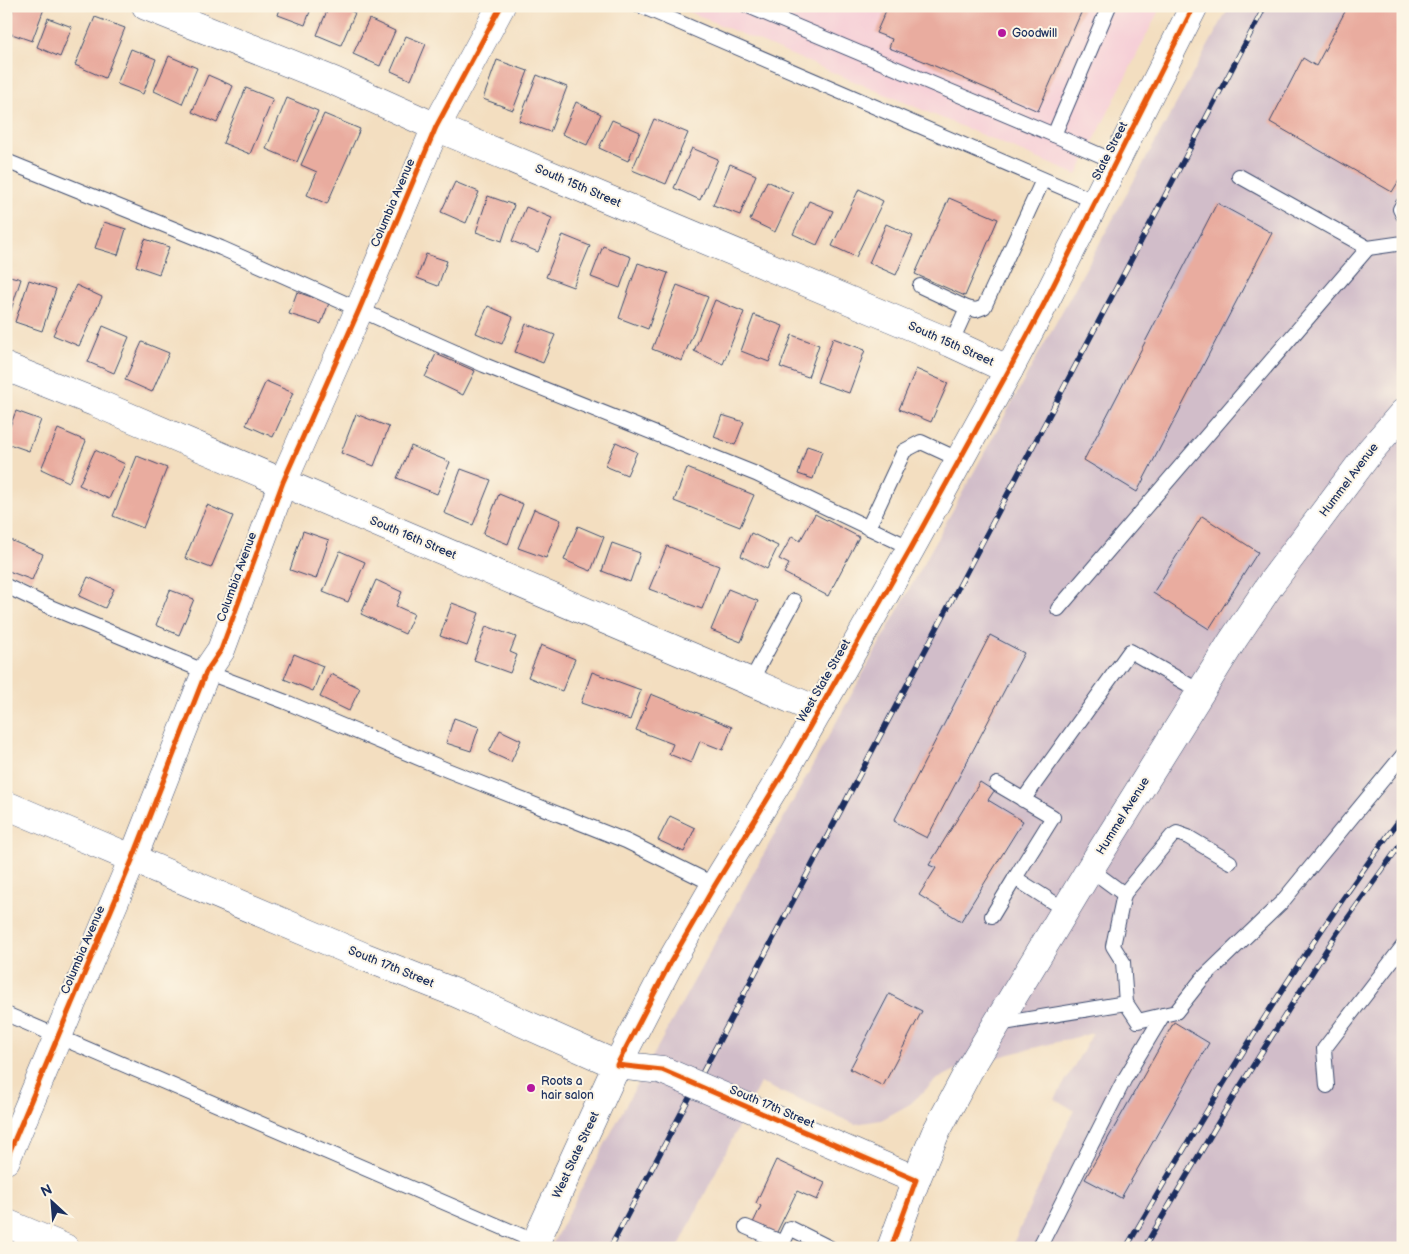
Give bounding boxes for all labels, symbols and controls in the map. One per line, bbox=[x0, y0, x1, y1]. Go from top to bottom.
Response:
place label: Goodwill bbox=[1012, 26, 1057, 41]
marker: Goodwill bbox=[996, 27, 1008, 39]
street label: State Street bbox=[1089, 119, 1131, 183]
street label: Columbia Avenue bbox=[368, 157, 418, 249]
street label: South 15th Street bbox=[533, 161, 624, 211]
street label: South 15th Street bbox=[906, 318, 996, 370]
street label: Hummel Avenue bbox=[1316, 440, 1382, 520]
street label: South 16th Street bbox=[368, 513, 459, 563]
street label: Columbia Avenue bbox=[214, 530, 260, 624]
street label: West State Street bbox=[794, 636, 854, 725]
street label: Hummel Avenue bbox=[1093, 774, 1153, 858]
street label: Columbia Avenue bbox=[58, 904, 108, 996]
street label: South 17th Street bbox=[346, 943, 436, 991]
place label: Roots a hair salon bbox=[541, 1074, 594, 1103]
marker: Roots a hair salon bbox=[525, 1082, 537, 1094]
street label: South 17th Street bbox=[727, 1082, 817, 1132]
street label: West State Street bbox=[549, 1109, 603, 1201]
north arrow bbox=[28, 1176, 78, 1226]
text: N bbox=[38, 1181, 55, 1201]

